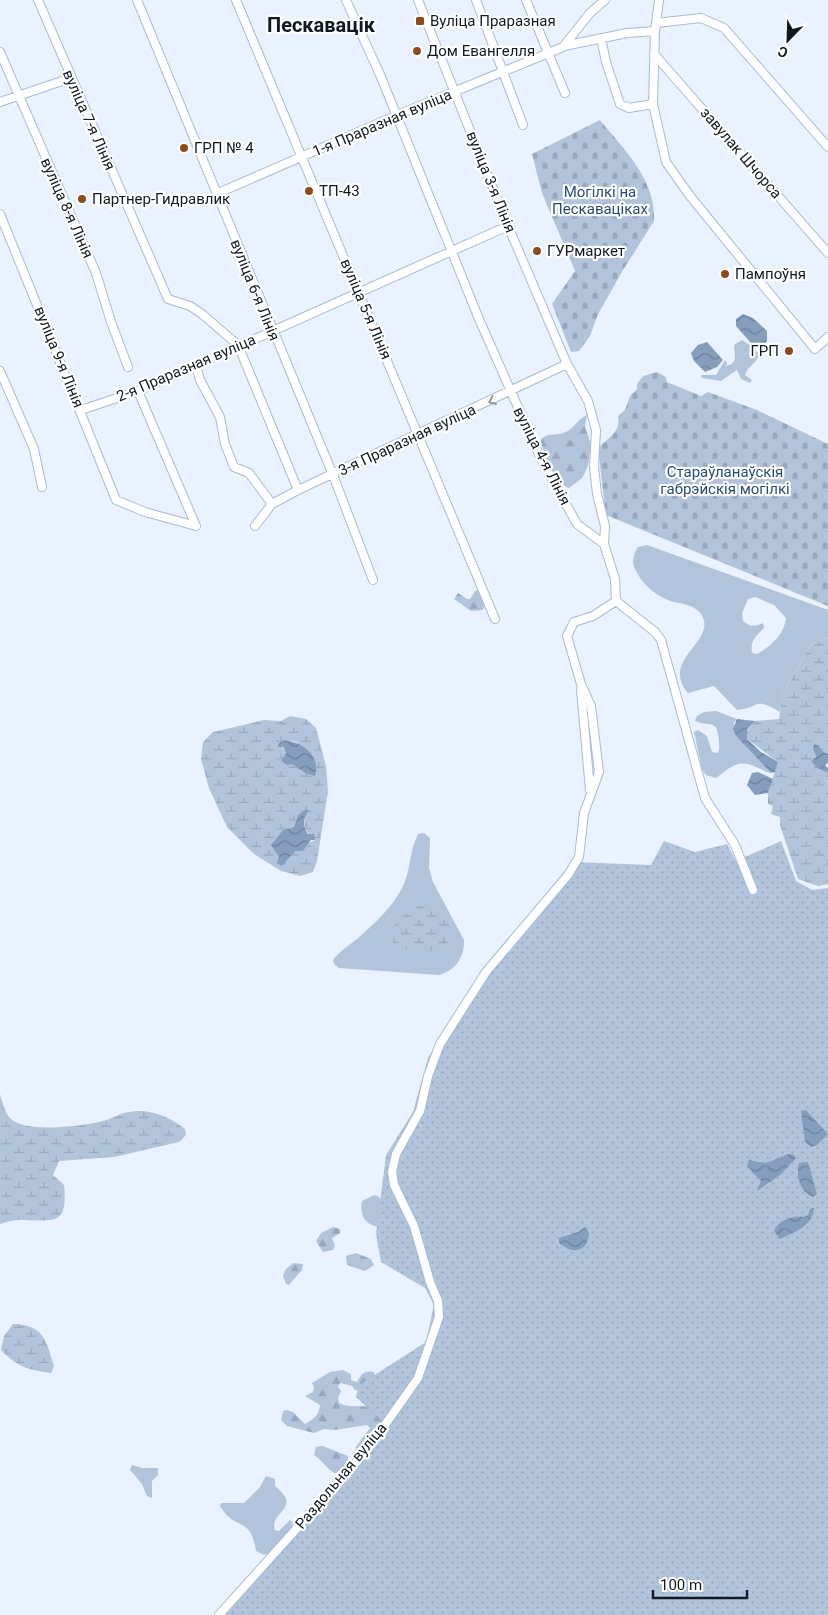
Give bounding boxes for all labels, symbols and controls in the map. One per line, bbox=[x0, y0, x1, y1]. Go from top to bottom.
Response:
place label: Вуліца Праразная bbox=[430, 12, 556, 30]
district label: Пескавацік bbox=[267, 13, 376, 37]
marker: Вуліца Праразная bbox=[414, 15, 426, 27]
north arrow bbox=[763, 15, 813, 65]
place label: Дом Евангелля bbox=[427, 42, 535, 60]
text: С bbox=[776, 43, 790, 61]
marker: Дом Евангелля bbox=[411, 45, 423, 57]
street label: вуліца 7-я Лінія bbox=[59, 67, 119, 173]
street label: 1-я Праразная вуліца bbox=[310, 86, 454, 160]
street label: завулак Шчорса bbox=[697, 104, 785, 202]
street label: вуліца 3-я Лінія bbox=[462, 129, 520, 235]
place label: ГРП № 4 bbox=[194, 139, 254, 157]
marker: ГРП № 4 bbox=[178, 142, 190, 154]
street label: вуліца 8-я Лінія bbox=[37, 155, 97, 261]
place label: ТП-43 bbox=[319, 182, 360, 200]
park label: Могілкі на Пескаваціках bbox=[552, 183, 648, 218]
marker: ТП-43 bbox=[303, 185, 315, 197]
place label: Партнер-Гидравлик bbox=[92, 190, 230, 208]
marker: Партнер-Гидравлик bbox=[76, 193, 88, 205]
street label: вуліца 6-я Лінія bbox=[226, 237, 284, 343]
place label: ГУРмаркет bbox=[547, 242, 625, 260]
marker: ГУРмаркет bbox=[531, 245, 543, 257]
street label: вуліца 5-я Лінія bbox=[337, 256, 395, 362]
place label: Пампоўня bbox=[735, 265, 806, 283]
marker: Пампоўня bbox=[719, 268, 731, 280]
street label: вуліца 9-я Лінія bbox=[30, 304, 88, 410]
street label: 2-я Праразная вуліца bbox=[114, 331, 258, 405]
place label: ГРП bbox=[750, 342, 779, 360]
marker: ГРП bbox=[783, 345, 795, 357]
one-way arrow bbox=[488, 394, 497, 405]
street label: 3-я Праразная вуліца bbox=[335, 400, 479, 480]
street label: вуліца 4-я Лінія bbox=[510, 404, 574, 508]
park label: Стараўланаўскія габрэйскія могілкі bbox=[660, 463, 790, 498]
street label: Раздольная вуліца bbox=[291, 1419, 391, 1533]
scale bar bbox=[653, 1568, 747, 1600]
text: 100 m bbox=[660, 1576, 702, 1594]

